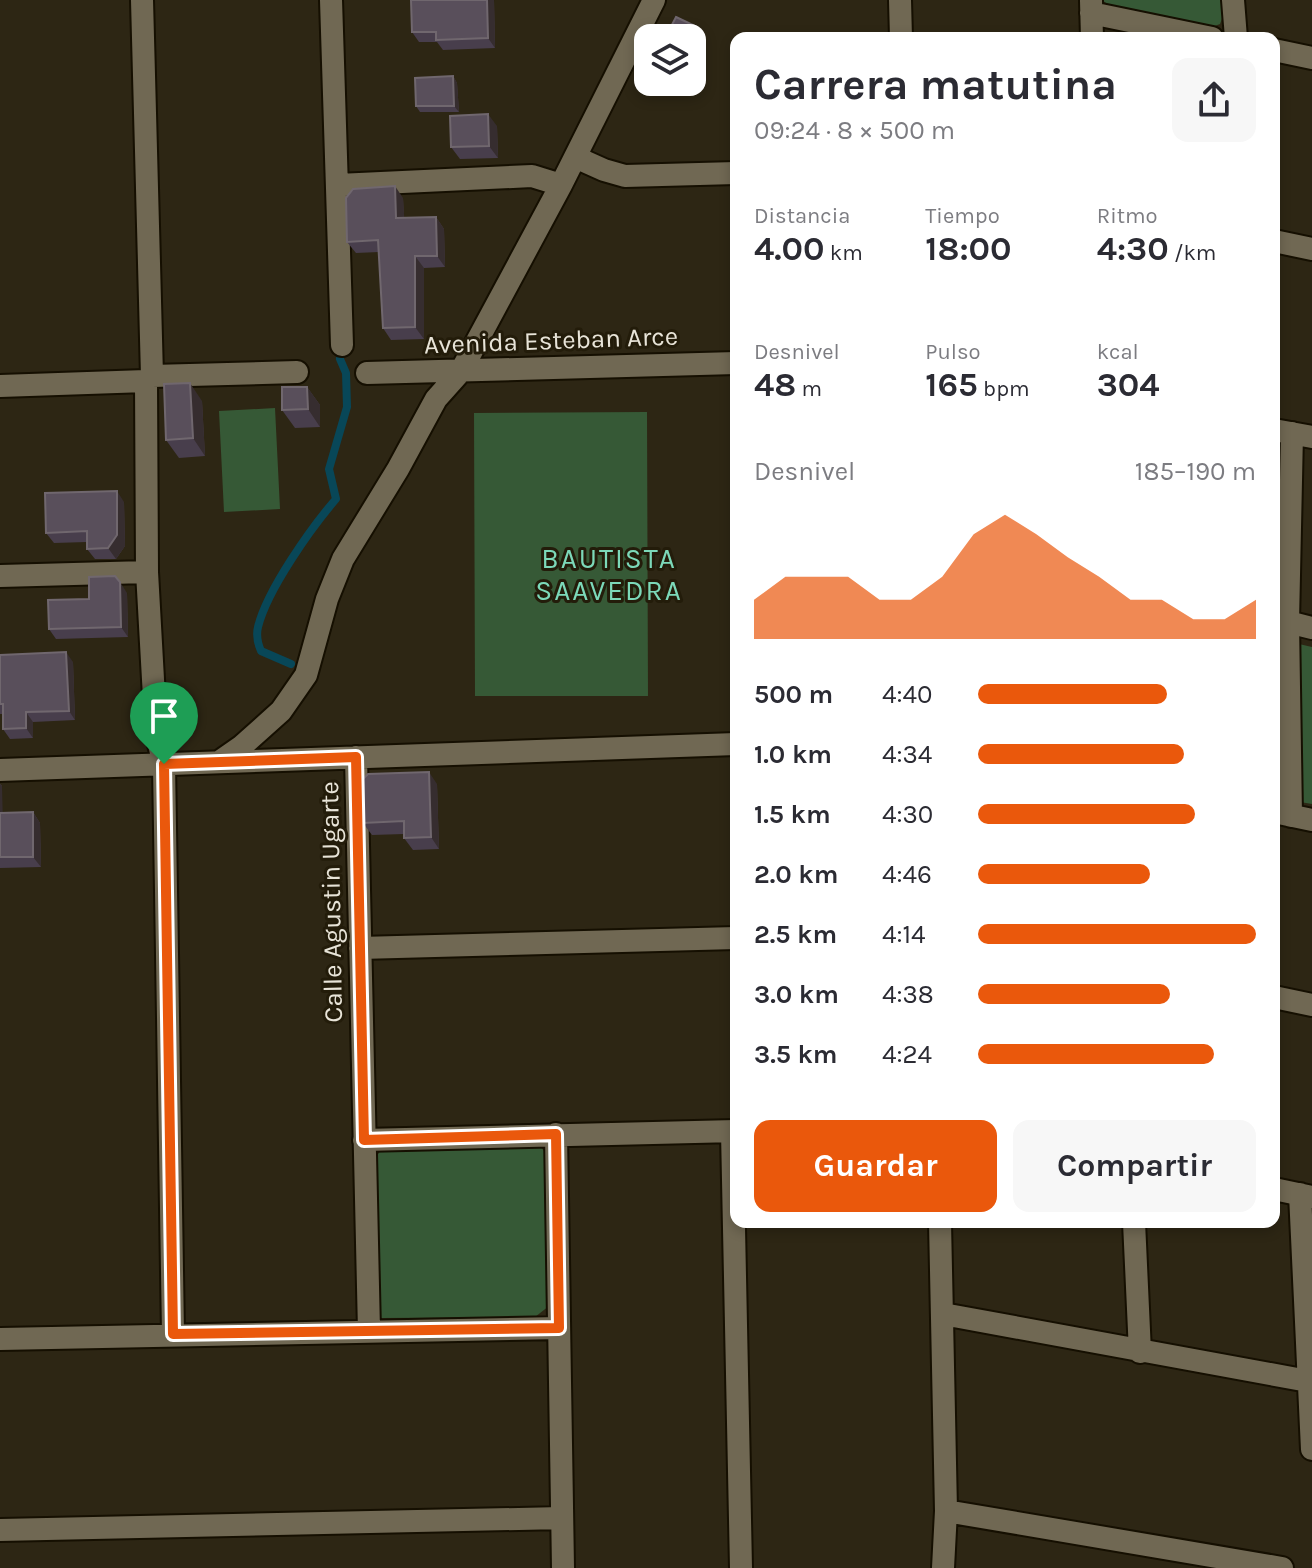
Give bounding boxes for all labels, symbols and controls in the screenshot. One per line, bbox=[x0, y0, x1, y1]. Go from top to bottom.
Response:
map controls bbox=[634, 24, 706, 96]
button: layers bbox=[634, 24, 706, 96]
button: share bbox=[1172, 58, 1256, 142]
text: Carrera matutina bbox=[754, 59, 1117, 110]
text: 09:24 · 8 × 500 m bbox=[754, 115, 955, 146]
text: Distancia bbox=[754, 203, 850, 229]
text: Tiempo bbox=[925, 203, 1000, 229]
text: Ritmo bbox=[1097, 203, 1158, 229]
text: 4.00 bbox=[754, 229, 825, 269]
text: 18:00 bbox=[925, 229, 1012, 269]
text: 4:30 bbox=[1097, 229, 1169, 269]
text: km bbox=[825, 240, 863, 266]
text: /km bbox=[1169, 240, 1216, 266]
street label: Avenida Esteban Arce bbox=[423, 321, 679, 360]
text: Desnivel bbox=[754, 339, 840, 365]
text: Pulso bbox=[925, 339, 981, 365]
text: kcal bbox=[1097, 339, 1139, 365]
text: 48 bbox=[754, 365, 796, 405]
text: 165 bbox=[925, 365, 978, 405]
text: 304 bbox=[1097, 365, 1160, 405]
text: m bbox=[796, 376, 822, 402]
text: bpm bbox=[978, 376, 1030, 402]
text: Desnivel bbox=[754, 456, 855, 487]
text: 185–190 m bbox=[1135, 456, 1256, 487]
district label: BAUTISTA SAAVEDRA bbox=[535, 542, 683, 607]
text: 500 m bbox=[754, 679, 833, 710]
text: 4:40 bbox=[882, 679, 932, 710]
pin bbox=[130, 682, 198, 764]
icon: arrive bbox=[142, 694, 186, 738]
text: 1.0 km bbox=[754, 739, 832, 770]
text: 4:34 bbox=[882, 739, 932, 770]
street label: Calle Agustin Ugarte bbox=[314, 781, 349, 1023]
text: 1.5 km bbox=[754, 799, 831, 830]
text: 4:30 bbox=[882, 799, 933, 830]
text: 2.0 km bbox=[754, 859, 838, 890]
text: 4:46 bbox=[882, 859, 932, 890]
text: 2.5 km bbox=[754, 919, 837, 950]
text: 4:14 bbox=[882, 919, 926, 950]
text: 3.0 km bbox=[754, 979, 839, 1010]
text: 4:38 bbox=[882, 979, 934, 1010]
text: 3.5 km bbox=[754, 1039, 838, 1070]
text: 4:24 bbox=[882, 1039, 932, 1070]
button: Guardar bbox=[754, 1120, 997, 1212]
button: Compartir bbox=[1013, 1120, 1256, 1212]

